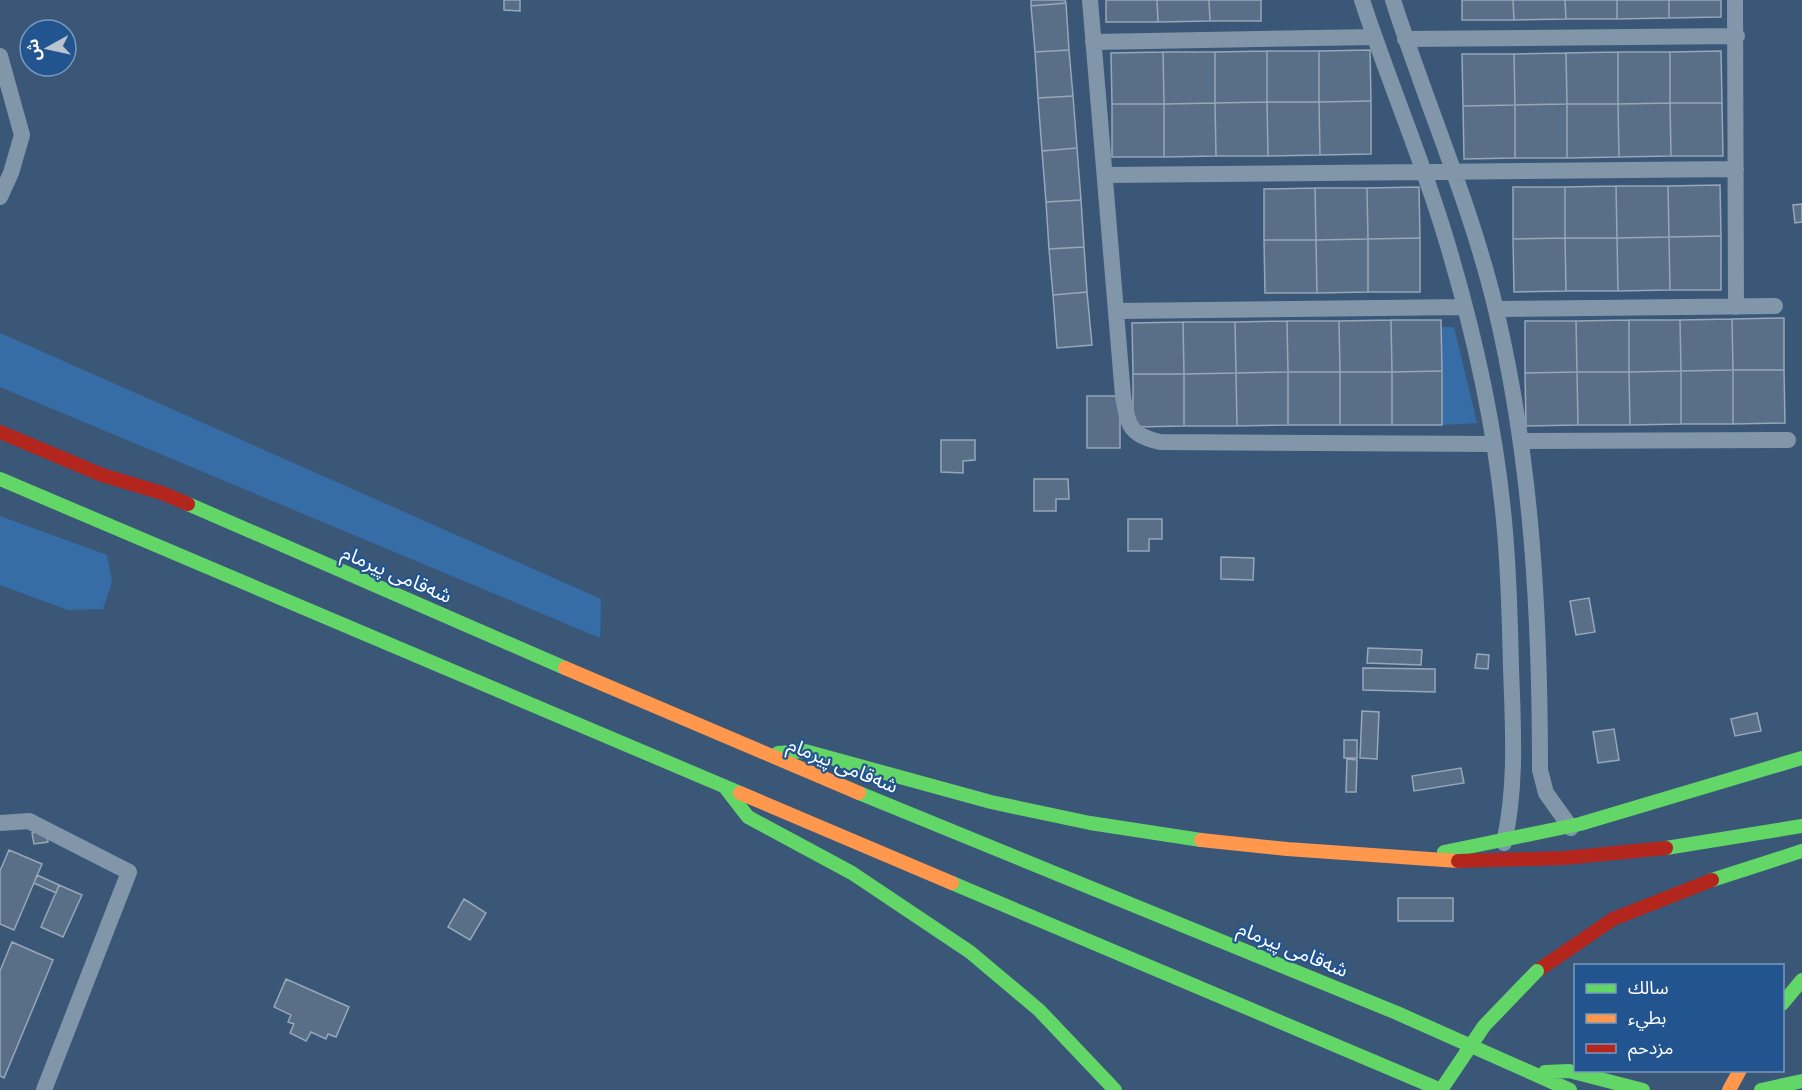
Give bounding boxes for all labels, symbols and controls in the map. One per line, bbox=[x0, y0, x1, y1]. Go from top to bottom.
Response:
north arrow bbox=[18, 18, 78, 78]
text: ش bbox=[22, 38, 46, 62]
street label: شەقامی پیرمام bbox=[337, 539, 456, 611]
street label: شەقامی پیرمام bbox=[783, 731, 902, 801]
street label: شەقامی پیرمام bbox=[1233, 915, 1352, 985]
legend bbox=[1574, 964, 1784, 1072]
text: سالك bbox=[1628, 976, 1669, 999]
text: بطيء bbox=[1628, 1006, 1666, 1031]
text: مزدحم bbox=[1628, 1036, 1673, 1061]

